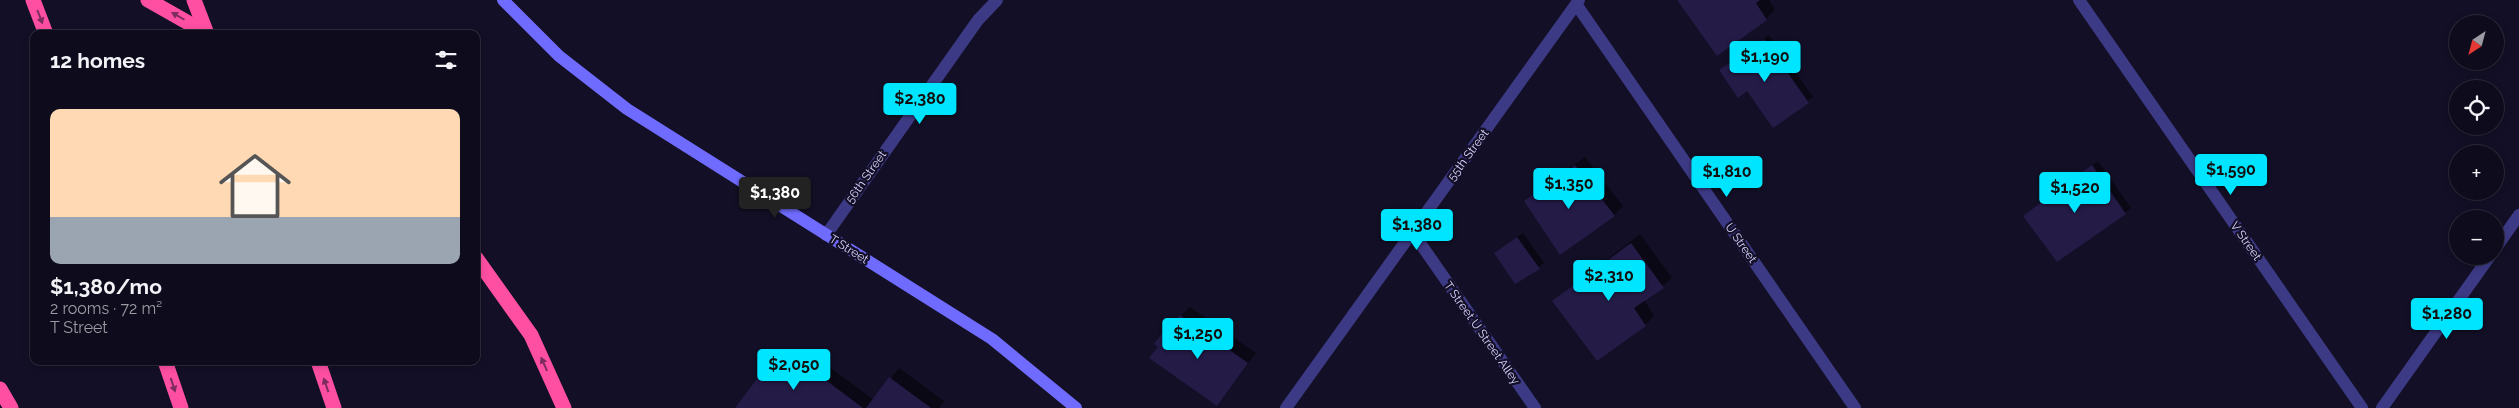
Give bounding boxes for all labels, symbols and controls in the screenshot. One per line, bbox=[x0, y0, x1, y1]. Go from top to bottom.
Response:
one-way arrow bbox=[36, 10, 44, 25]
one-way arrow bbox=[171, 12, 185, 21]
north arrow bbox=[2449, 15, 2504, 70]
map controls bbox=[2449, 15, 2504, 265]
pin: $1,190 bbox=[1724, 41, 1806, 83]
icon: filters bbox=[432, 46, 460, 74]
text: $1,190 bbox=[1741, 47, 1789, 66]
text: 12 homes bbox=[50, 48, 145, 73]
button: locate bbox=[2449, 80, 2504, 135]
pin: $2,380 bbox=[879, 82, 961, 125]
text: $2,380 bbox=[894, 89, 946, 108]
street label: 55th Street bbox=[1445, 126, 1491, 184]
icon: home bbox=[210, 141, 300, 231]
button: + bbox=[2449, 145, 2504, 200]
street label: 56th Street bbox=[843, 148, 889, 206]
pin: $1,590 bbox=[2190, 154, 2272, 196]
pin: $1,810 bbox=[1686, 156, 1768, 198]
text: $1,590 bbox=[2206, 160, 2256, 179]
text: $1,810 bbox=[1702, 162, 1752, 181]
pin: $1,350 bbox=[1528, 168, 1610, 210]
pin: $1,520 bbox=[2034, 172, 2116, 214]
text: $1,350 bbox=[1544, 174, 1594, 193]
pin: $1,380 bbox=[734, 176, 816, 219]
text: $1,520 bbox=[2050, 178, 2100, 197]
text: $1,380 bbox=[750, 183, 800, 202]
pin: $1,380 bbox=[1376, 208, 1458, 251]
button: − bbox=[2449, 210, 2504, 265]
text: $1,380 bbox=[1392, 215, 1442, 234]
street label: V Street bbox=[2228, 219, 2264, 263]
street label: U Street bbox=[1722, 220, 1760, 266]
street label: T Street bbox=[827, 232, 871, 266]
pin: $2,310 bbox=[1568, 260, 1650, 302]
text: $2,310 bbox=[1584, 266, 1634, 285]
text: $1,380/mo bbox=[50, 274, 162, 299]
street label: T Street U Street Alley bbox=[1441, 279, 1523, 388]
pin: $1,280 bbox=[2406, 298, 2488, 340]
text: 2 rooms · 72 m² bbox=[50, 299, 162, 318]
text: $1,280 bbox=[2422, 304, 2472, 323]
text: T Street bbox=[50, 318, 108, 337]
pin: $1,250 bbox=[1157, 318, 1239, 360]
text: $1,250 bbox=[1173, 324, 1223, 343]
pin: $2,050 bbox=[753, 348, 835, 391]
text: $2,050 bbox=[768, 355, 820, 374]
one-way arrow bbox=[540, 357, 548, 371]
one-way arrow bbox=[170, 377, 177, 392]
one-way arrow bbox=[321, 377, 329, 392]

